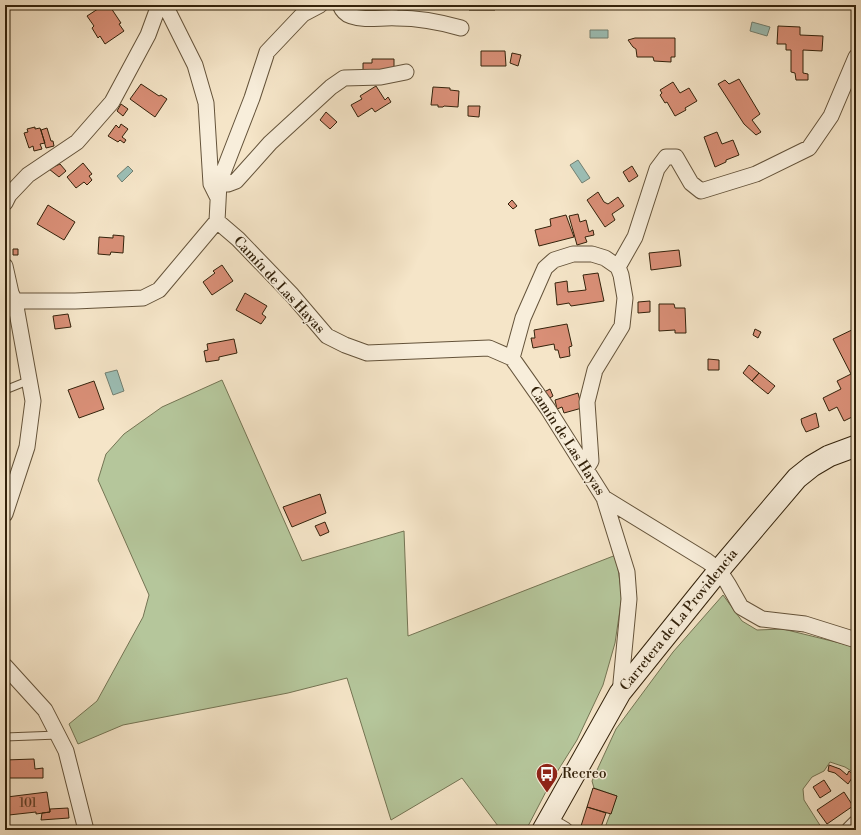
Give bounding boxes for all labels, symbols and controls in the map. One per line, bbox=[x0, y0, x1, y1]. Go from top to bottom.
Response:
street label: Camín de Las Hayas bbox=[229, 233, 329, 337]
street label: Camín de Las Hayas bbox=[525, 383, 609, 499]
street label: Carretera de La Providencia bbox=[616, 545, 743, 695]
bus stop icon: Recreo bbox=[534, 761, 560, 794]
place label: Recreo bbox=[562, 765, 607, 783]
house number: 101 bbox=[19, 796, 38, 811]

